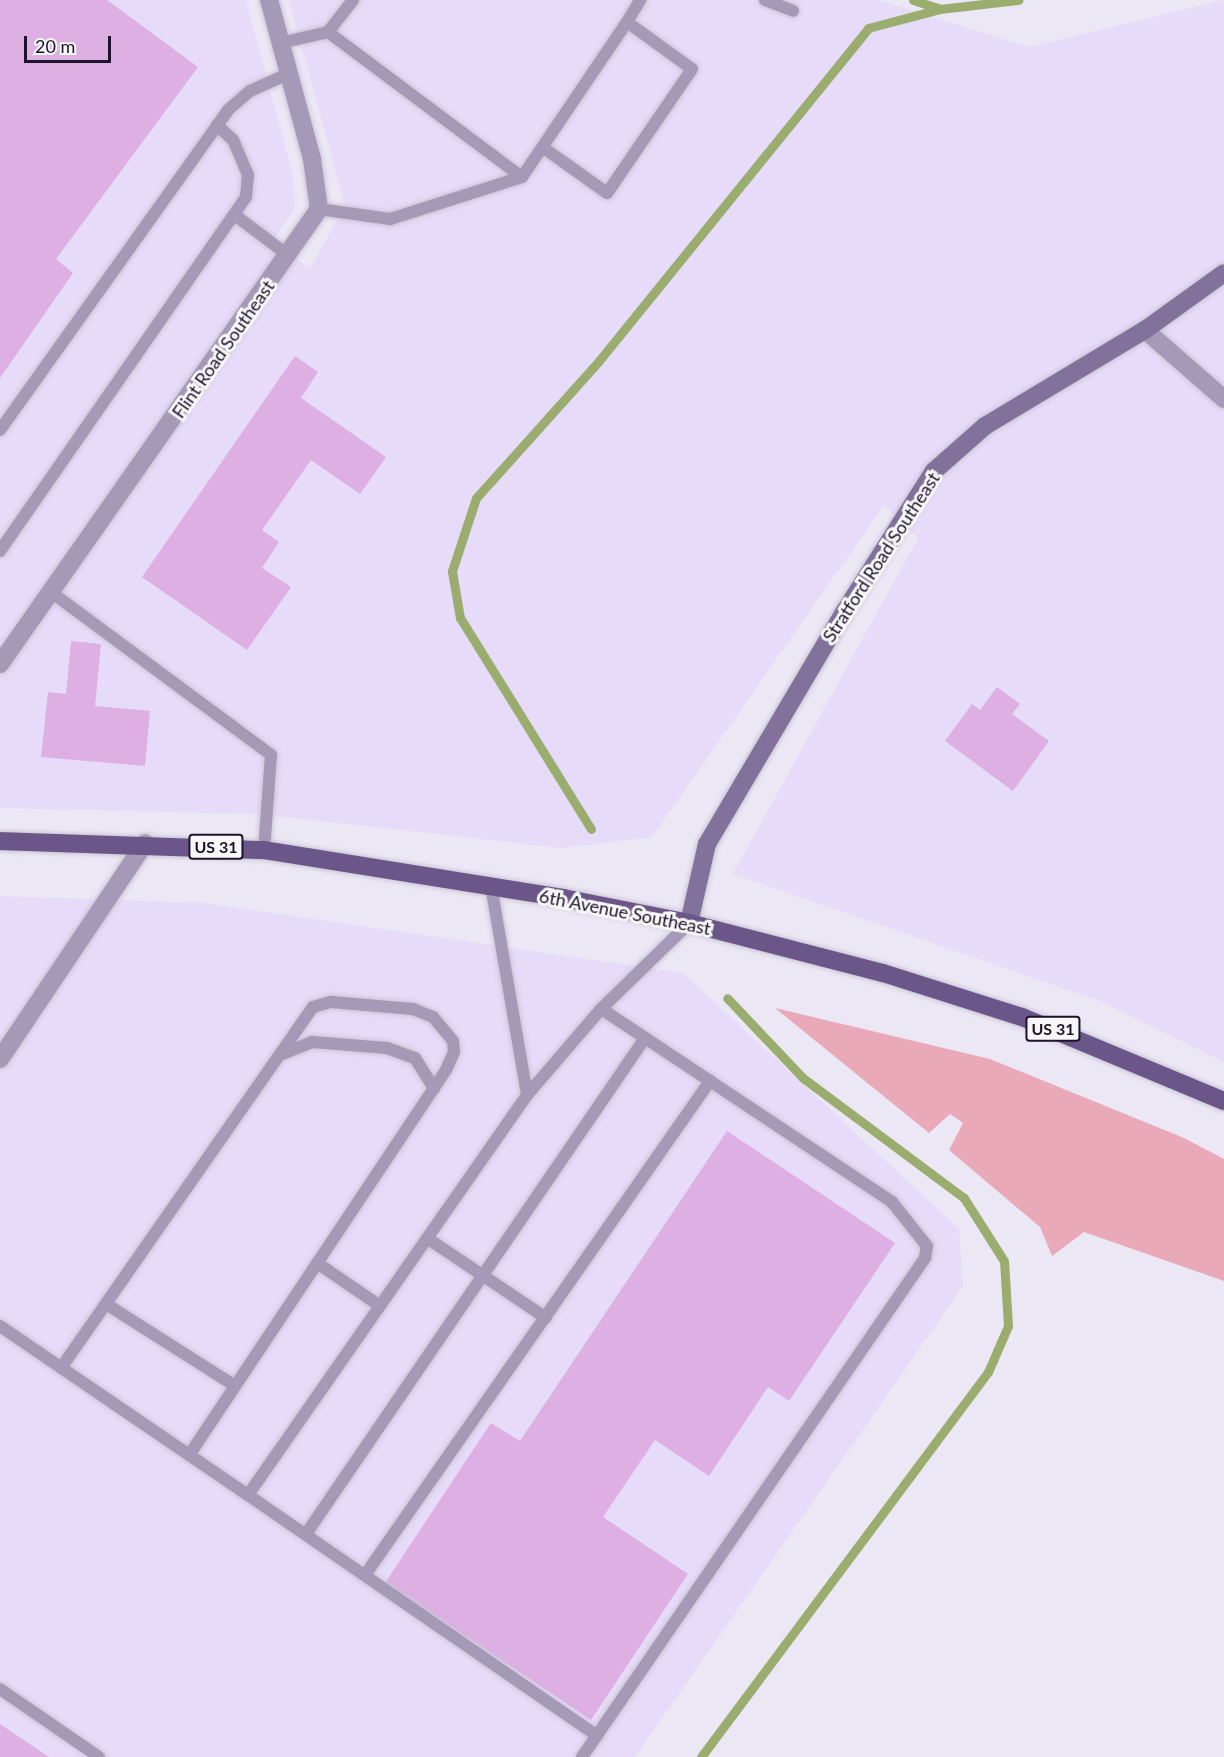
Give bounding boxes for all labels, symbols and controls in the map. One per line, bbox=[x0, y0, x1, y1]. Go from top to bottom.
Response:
scale bar bbox=[27, 24, 114, 62]
text: 20 m bbox=[35, 35, 75, 57]
street label: Flint Road Southeast bbox=[167, 276, 279, 422]
street label: Stratford Road Southeast bbox=[818, 468, 944, 646]
road number: US 31 bbox=[188, 834, 244, 860]
street label: 6th Avenue Southeast bbox=[537, 885, 713, 939]
road number: US 31 bbox=[1024, 1016, 1082, 1042]

